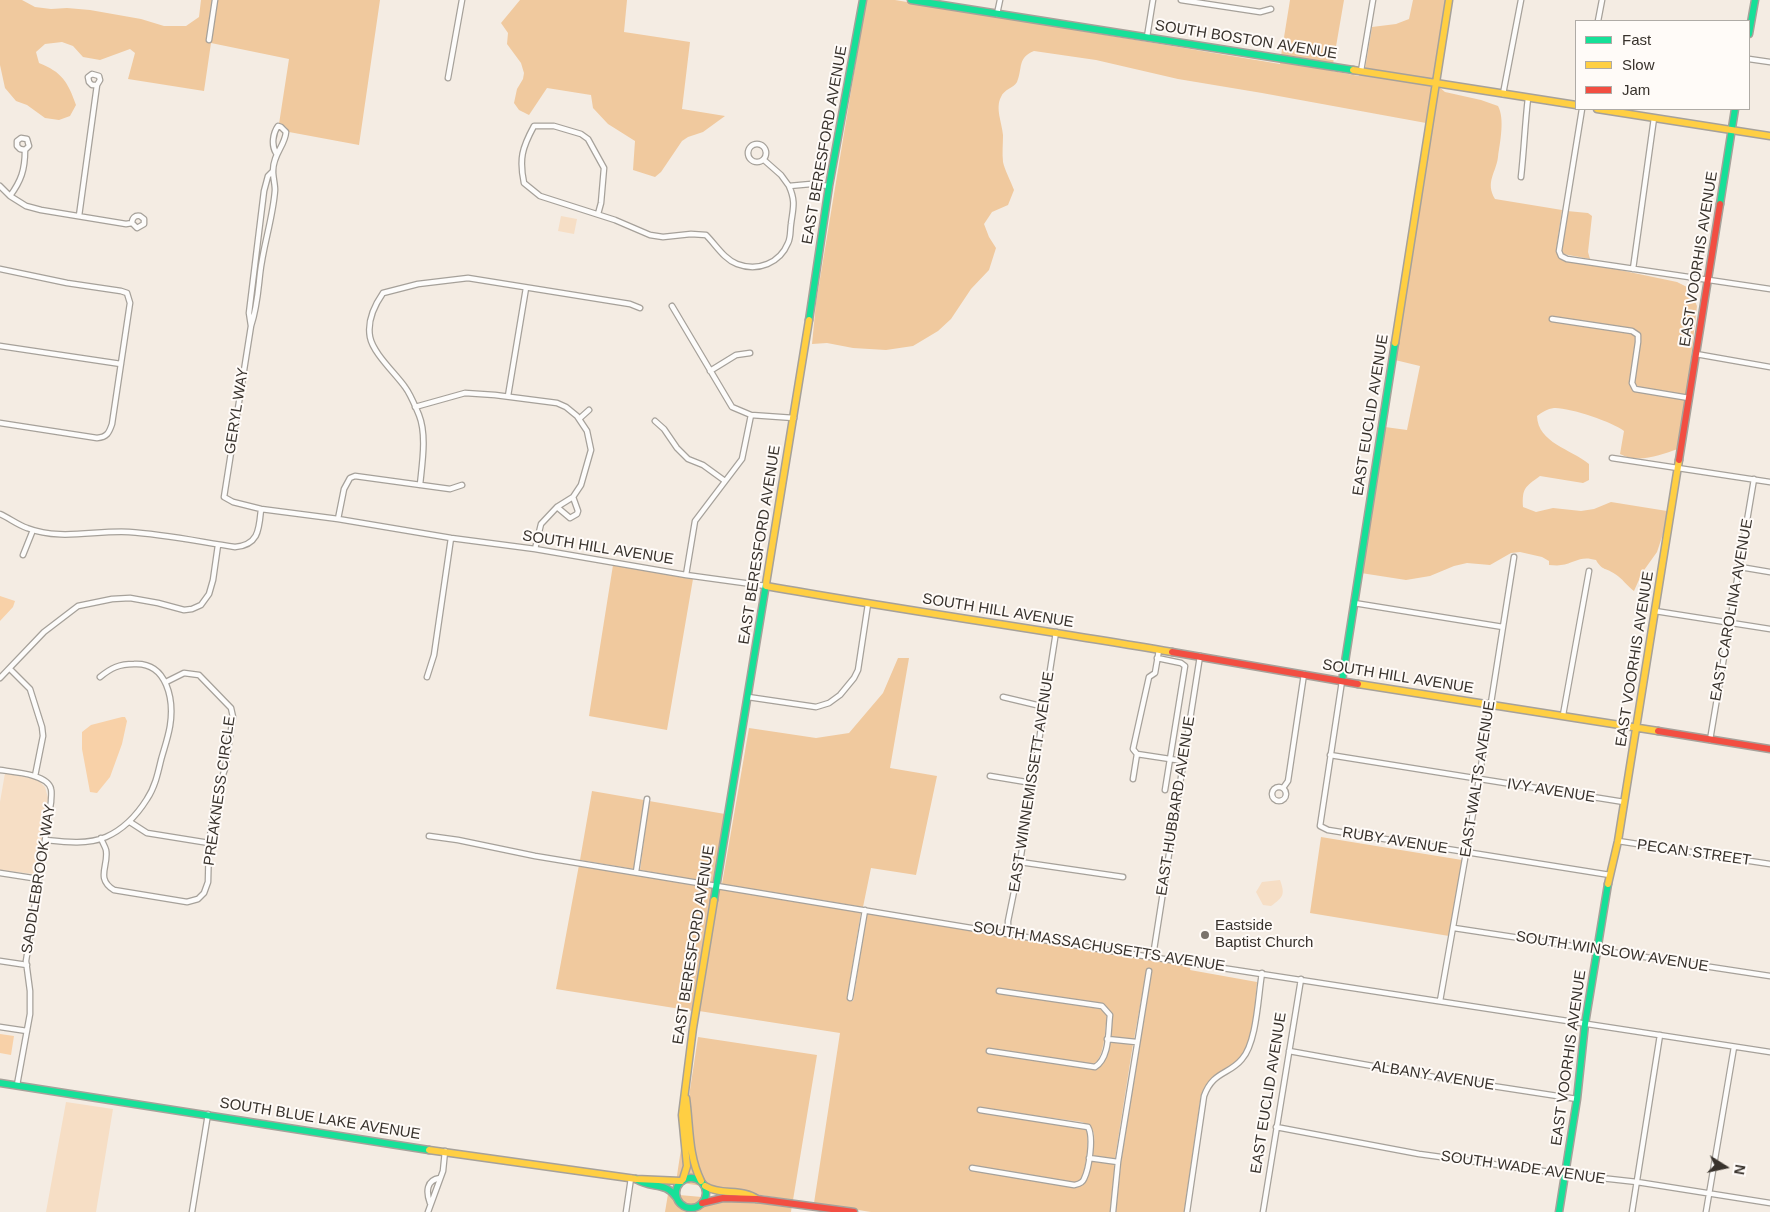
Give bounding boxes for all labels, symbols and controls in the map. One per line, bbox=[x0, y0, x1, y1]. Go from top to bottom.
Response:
street label: SOUTH BOSTON AVENUE bbox=[1153, 17, 1339, 63]
legend bbox=[1575, 20, 1750, 110]
text: Fast bbox=[1622, 31, 1651, 48]
street label: EAST BERESFORD AVENUE bbox=[799, 44, 851, 246]
text: Slow bbox=[1622, 56, 1655, 73]
text: Jam bbox=[1622, 81, 1650, 98]
street label: EAST VOORHIS AVENUE bbox=[1676, 170, 1722, 348]
street label: EAST EUCLID AVENUE bbox=[1349, 333, 1393, 497]
street label: GERYL WAY bbox=[221, 367, 253, 455]
street label: EAST BERESFORD AVENUE bbox=[735, 444, 785, 646]
street label: EAST CAROLINA AVENUE bbox=[1707, 517, 1757, 703]
street label: SOUTH HILL AVENUE bbox=[521, 527, 675, 569]
street label: EAST VOORHIS AVENUE bbox=[1612, 570, 1658, 748]
street label: SOUTH HILL AVENUE bbox=[921, 590, 1075, 632]
street label: SOUTH HILL AVENUE bbox=[1321, 656, 1475, 698]
street label: EAST WINNEMISSETT AVENUE bbox=[1006, 670, 1058, 894]
street label: EAST WALTS AVENUE bbox=[1457, 700, 1499, 858]
street label: PREAKNESS CIRCLE bbox=[201, 715, 239, 867]
street label: EAST HUBBARD AVENUE bbox=[1153, 715, 1199, 897]
street label: IVY AVENUE bbox=[1506, 775, 1596, 807]
street label: SADDLEBROOK WAY bbox=[18, 803, 60, 955]
street label: RUBY AVENUE bbox=[1341, 824, 1449, 858]
street label: PECAN STREET bbox=[1636, 836, 1752, 870]
street label: EAST BERESFORD AVENUE bbox=[669, 844, 719, 1046]
place label: Eastside Baptist Church bbox=[1215, 917, 1313, 952]
street label: SOUTH MASSACHUSETTS AVENUE bbox=[972, 918, 1226, 976]
street label: SOUTH WINSLOW AVENUE bbox=[1514, 928, 1710, 976]
marker: Eastside Baptist Church bbox=[1199, 929, 1211, 941]
street label: EAST VOORHIS AVENUE bbox=[1548, 969, 1590, 1147]
street label: EAST EUCLID AVENUE bbox=[1247, 1011, 1291, 1175]
street label: ALBANY AVENUE bbox=[1370, 1057, 1496, 1095]
street label: SOUTH BLUE LAKE AVENUE bbox=[218, 1094, 422, 1144]
north arrow bbox=[1700, 1142, 1750, 1192]
street label: SOUTH WADE AVENUE bbox=[1440, 1148, 1606, 1188]
text: N bbox=[1731, 1163, 1749, 1176]

